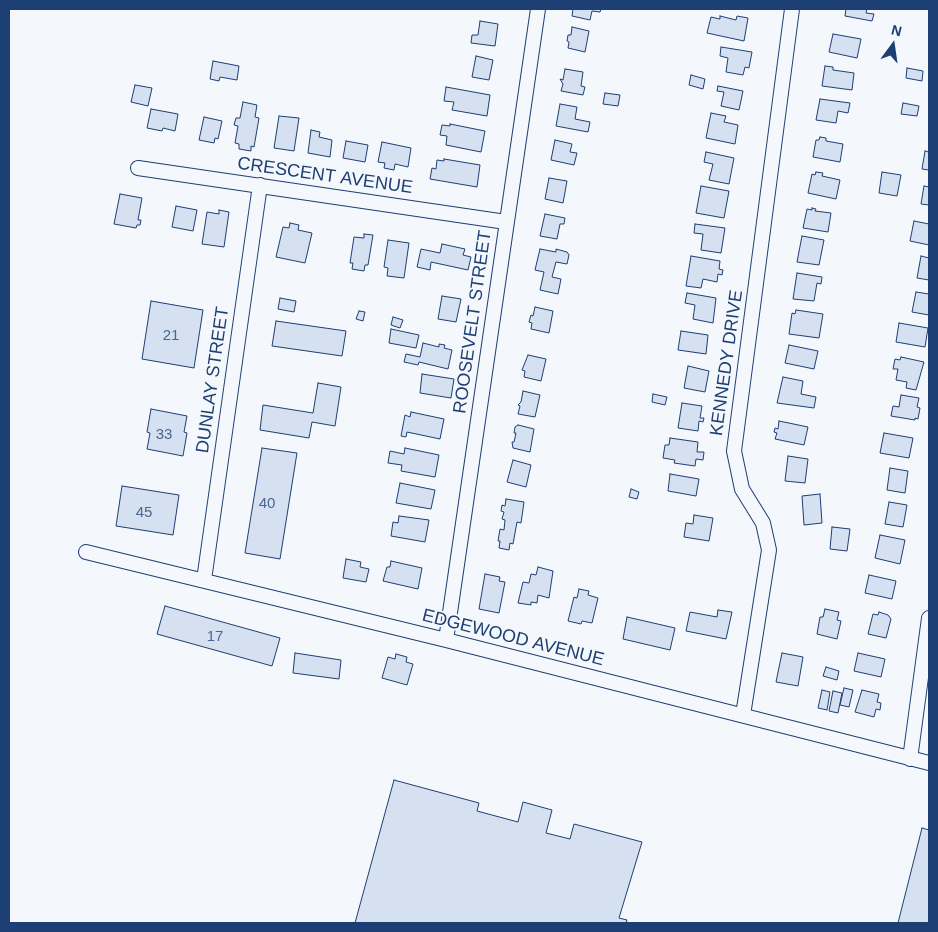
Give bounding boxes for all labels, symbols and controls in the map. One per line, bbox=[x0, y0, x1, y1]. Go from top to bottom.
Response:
north arrow bbox=[868, 20, 918, 70]
text: N bbox=[890, 21, 903, 39]
street label: CRESCENT AVENUE bbox=[236, 153, 414, 199]
street label: ROOSEVELT STREET bbox=[449, 229, 497, 415]
street label: KENNEDY DRIVE bbox=[706, 289, 748, 437]
street label: DUNLAY STREET bbox=[192, 305, 234, 455]
house number: 21 bbox=[163, 327, 179, 345]
house number: 33 bbox=[156, 426, 172, 444]
house number: 40 bbox=[259, 495, 275, 513]
house number: 45 bbox=[136, 504, 152, 522]
street label: EDGEWOOD AVENUE bbox=[420, 605, 606, 671]
house number: 17 bbox=[207, 628, 223, 646]

